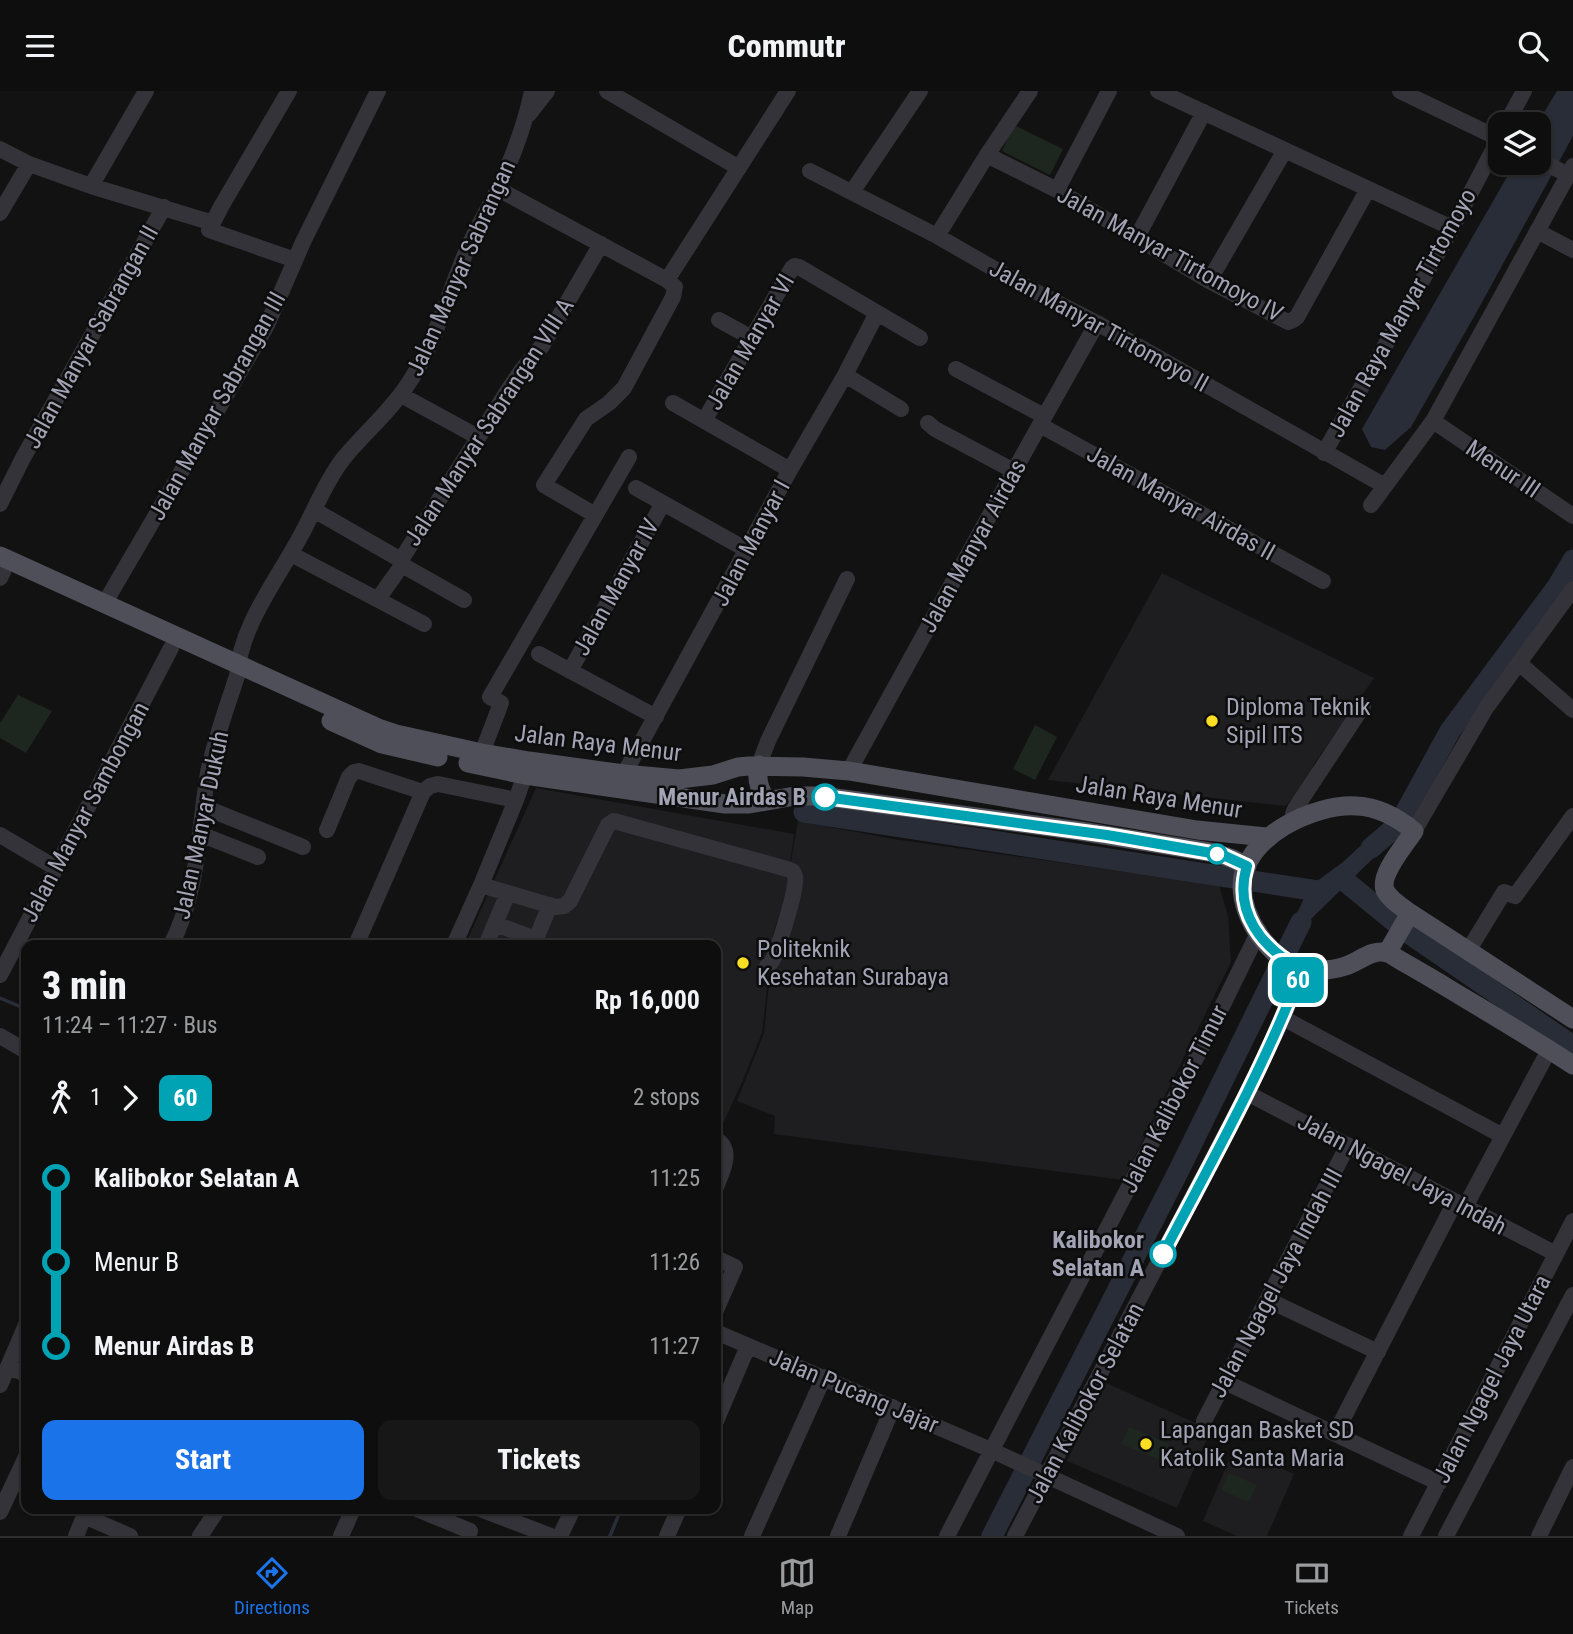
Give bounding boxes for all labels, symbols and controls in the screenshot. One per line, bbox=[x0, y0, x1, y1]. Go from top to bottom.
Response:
icon: menu bbox=[21, 27, 59, 65]
text: Commutr bbox=[727, 27, 846, 65]
icon: search bbox=[1514, 27, 1552, 65]
map controls bbox=[1488, 112, 1551, 175]
button: layers bbox=[1488, 112, 1551, 175]
street label: Jalan Manyar Sabrangan bbox=[401, 156, 521, 380]
street label: Jalan Manyar Tirtomoyo IV bbox=[1052, 180, 1288, 328]
street label: Jalan Raya Manyar Tirtomoyo bbox=[1322, 184, 1482, 442]
street label: Jalan Manyar Sabrangan II bbox=[18, 221, 164, 453]
street label: Jalan Manyar Tirtomoyo II bbox=[985, 254, 1213, 398]
street label: Jalan Manyar VI bbox=[700, 269, 800, 415]
street label: Jalan Manyar Sabrangan III bbox=[142, 287, 292, 525]
street label: Jalan Manyar Sabrangan VIII A bbox=[398, 293, 580, 551]
street label: Menur III bbox=[1461, 434, 1545, 504]
street label: Jalan Manyar Airdas II bbox=[1082, 440, 1280, 566]
street label: Jalan Manyar Airdas bbox=[914, 455, 1032, 637]
street label: Jalan Manyar I bbox=[706, 475, 796, 611]
street label: Jalan Manyar IV bbox=[567, 514, 665, 660]
place label: Diploma Teknik Sipil ITS bbox=[1226, 693, 1371, 749]
street label: Jalan Manyar Sambongan bbox=[15, 697, 155, 927]
marker: Diploma Teknik Sipil ITS bbox=[1204, 713, 1220, 729]
street label: Jalan Raya Menur bbox=[513, 719, 683, 767]
street label: Jalan Manyar Dukuh bbox=[167, 728, 235, 922]
street label: Jalan Raya Menur bbox=[1074, 770, 1244, 824]
place label: Menur Airdas B bbox=[658, 783, 806, 811]
marker: Menur Airdas B bbox=[812, 784, 838, 810]
unlabelled marker bbox=[1207, 844, 1227, 864]
place label: Politeknik Kesehatan Surabaya bbox=[757, 935, 949, 991]
marker: Politeknik Kesehatan Surabaya bbox=[735, 955, 751, 971]
line badge: 60 bbox=[1266, 957, 1330, 1003]
text: 3 min bbox=[42, 964, 127, 1008]
text: 60 bbox=[1286, 966, 1310, 994]
text: Rp 16,000 bbox=[595, 985, 700, 1015]
street label: Jalan Kalibokor Timur bbox=[1115, 1000, 1233, 1198]
text: 11:24 – 11:27 · Bus bbox=[42, 1012, 218, 1039]
icon: walk bbox=[42, 1079, 80, 1117]
icon: forward bbox=[111, 1079, 149, 1117]
text: 1 bbox=[90, 1084, 101, 1111]
text: 60 bbox=[173, 1084, 198, 1112]
text: 2 stops bbox=[633, 1084, 700, 1111]
street label: Jalan Ngagel Jaya Indah bbox=[1293, 1107, 1511, 1241]
text: Kalibokor Selatan A bbox=[94, 1163, 299, 1193]
street label: Jalan Ngagel Jaya Indah III bbox=[1204, 1164, 1348, 1402]
text: 11:25 bbox=[649, 1165, 700, 1192]
place label: Kalibokor Selatan A bbox=[1052, 1226, 1145, 1282]
marker: Kalibokor Selatan A bbox=[1150, 1241, 1176, 1267]
text: Menur B bbox=[94, 1247, 179, 1277]
text: 11:26 bbox=[649, 1249, 700, 1276]
street label: Jalan Ngagel Jaya Utara bbox=[1427, 1270, 1557, 1488]
street label: Jalan Kalibokor Selatan bbox=[1020, 1298, 1150, 1508]
text: Menur Airdas B bbox=[94, 1331, 254, 1361]
text: 11:27 bbox=[649, 1333, 700, 1360]
street label: Jalan Pucang Jajar bbox=[765, 1343, 943, 1439]
place label: Lapangan Basket SD Katolik Santa Maria bbox=[1160, 1416, 1354, 1472]
button: Start bbox=[42, 1420, 364, 1500]
button: Tickets bbox=[378, 1420, 700, 1500]
marker: Lapangan Basket SD Katolik Santa Maria bbox=[1138, 1436, 1154, 1452]
tab: Directions bbox=[234, 1554, 310, 1619]
tab: Map bbox=[778, 1554, 816, 1619]
tab: Tickets bbox=[1284, 1554, 1339, 1619]

